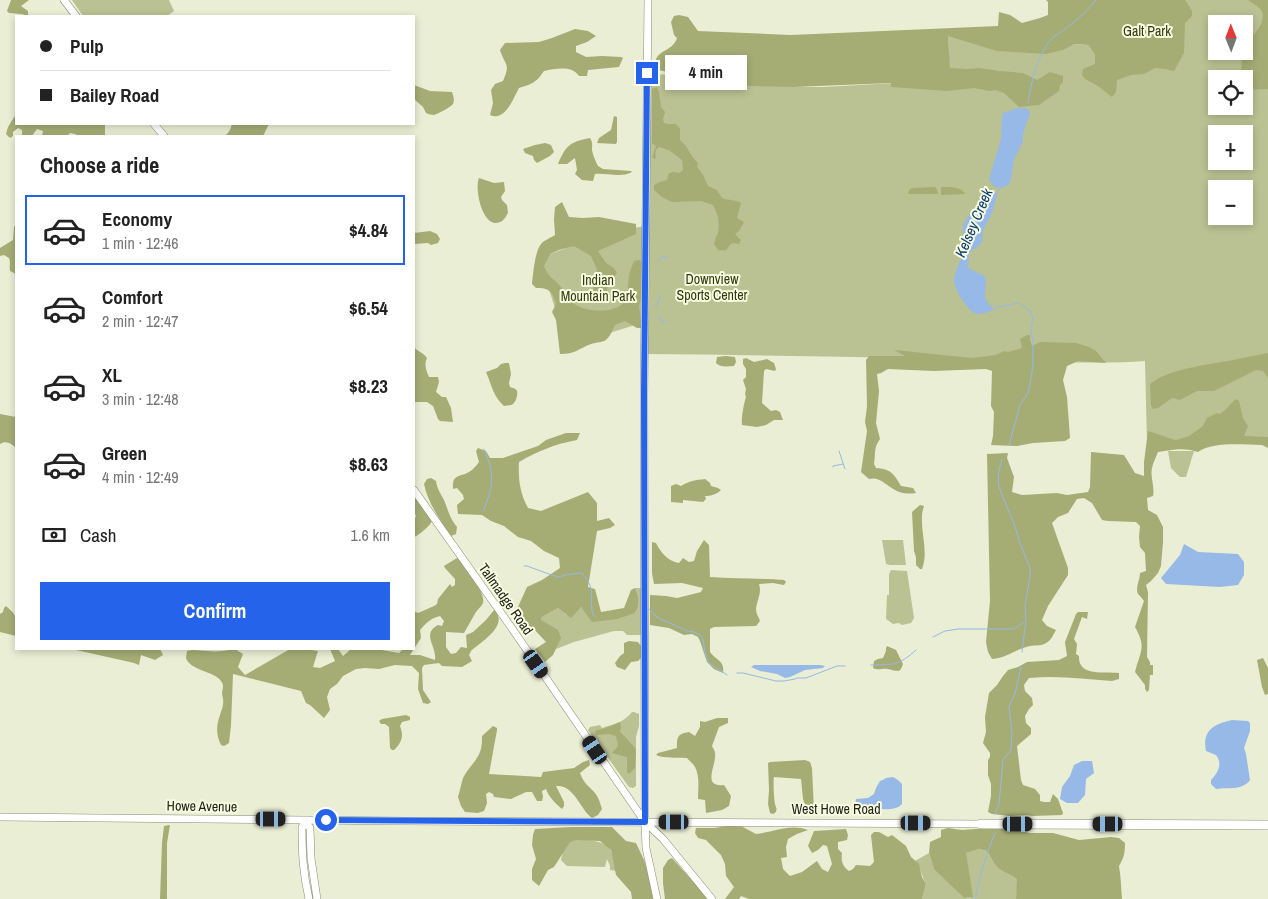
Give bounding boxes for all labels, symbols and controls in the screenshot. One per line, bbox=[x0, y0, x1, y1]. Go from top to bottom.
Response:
north arrow bbox=[1208, 15, 1252, 60]
map controls bbox=[1208, 15, 1253, 225]
park label: Galt Park bbox=[1123, 22, 1171, 40]
text: Pulp bbox=[70, 33, 104, 59]
callout: 4 min bbox=[664, 56, 747, 90]
text: 4 min bbox=[689, 61, 723, 83]
route end bbox=[636, 62, 658, 84]
button: locate bbox=[1208, 70, 1253, 115]
text: Bailey Road bbox=[70, 82, 159, 108]
button: + bbox=[1208, 125, 1253, 170]
text: Choose a ride bbox=[40, 150, 159, 180]
button: − bbox=[1208, 180, 1253, 225]
water label: Kelsey Creek bbox=[950, 184, 998, 261]
text: Economy bbox=[102, 206, 172, 232]
icon: car bbox=[42, 208, 87, 253]
text: $4.84 bbox=[349, 217, 388, 243]
text: 1 min · 12:46 bbox=[102, 232, 179, 254]
park label: Downview Sports Center bbox=[677, 270, 748, 304]
park label: Indian Mountain Park bbox=[561, 271, 636, 305]
text: Comfort bbox=[102, 284, 163, 310]
icon: car bbox=[42, 286, 87, 331]
text: $6.54 bbox=[349, 295, 388, 321]
text: 2 min · 12:47 bbox=[102, 310, 179, 332]
text: XL bbox=[102, 362, 122, 388]
icon: car bbox=[42, 364, 87, 409]
text: $8.23 bbox=[349, 373, 388, 399]
text: 3 min · 12:48 bbox=[102, 388, 179, 410]
text: Green bbox=[102, 440, 147, 466]
icon: car bbox=[42, 442, 87, 487]
text: $8.63 bbox=[349, 451, 388, 477]
text: 4 min · 12:49 bbox=[102, 466, 179, 488]
icon: cash bbox=[40, 521, 68, 549]
text: Cash bbox=[80, 522, 116, 548]
text: 1.6 km bbox=[351, 524, 390, 546]
street label: Tallmadge Road bbox=[475, 560, 537, 638]
button: Confirm bbox=[40, 582, 390, 640]
car bbox=[521, 647, 550, 681]
car bbox=[580, 733, 609, 767]
street label: Howe Avenue bbox=[167, 796, 237, 816]
street label: West Howe Road bbox=[791, 800, 881, 818]
route start bbox=[315, 809, 337, 831]
car bbox=[256, 812, 286, 827]
car bbox=[659, 815, 689, 830]
car bbox=[901, 816, 931, 831]
car bbox=[1003, 817, 1033, 832]
car bbox=[1093, 817, 1123, 832]

